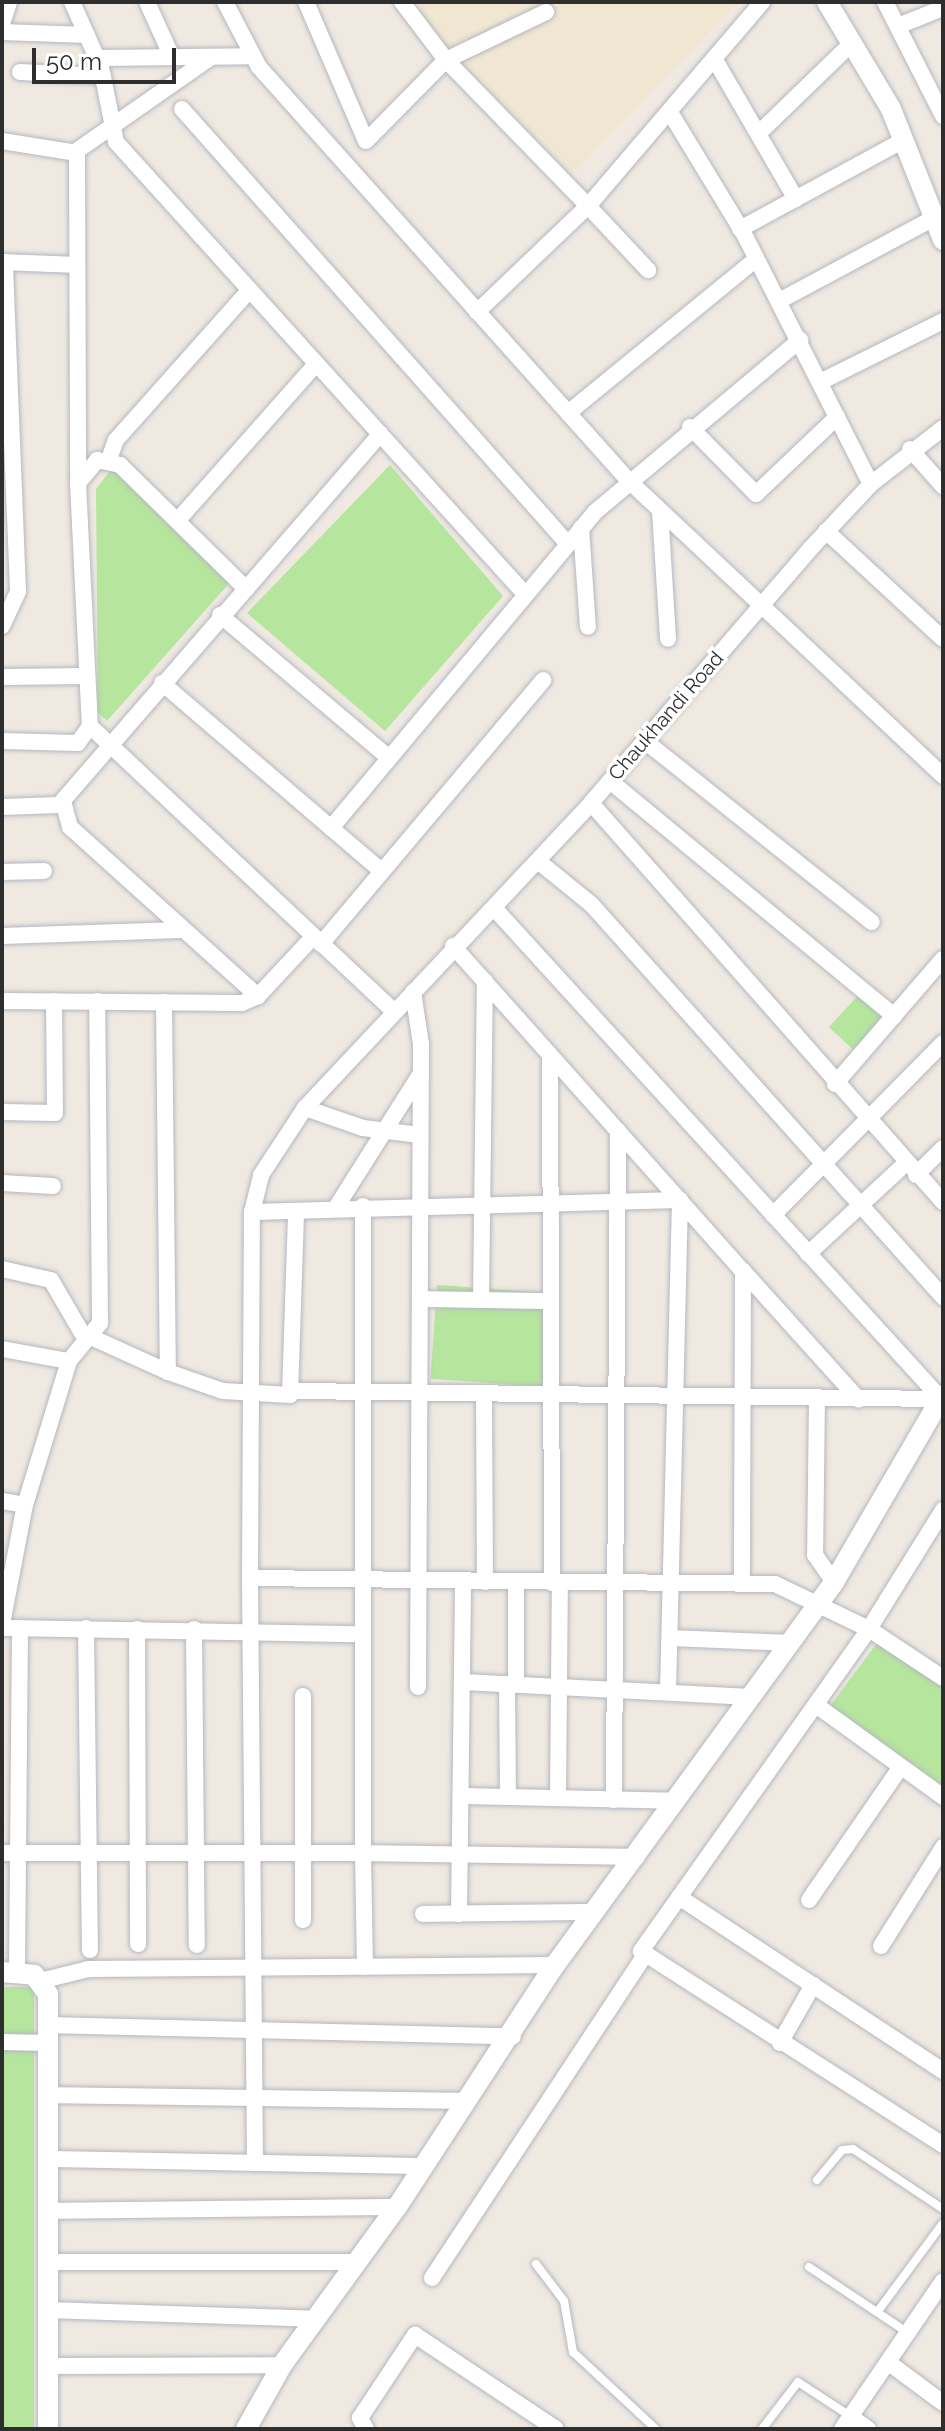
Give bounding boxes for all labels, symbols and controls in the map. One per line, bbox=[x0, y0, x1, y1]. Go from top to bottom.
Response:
scale bar bbox=[36, 32, 180, 82]
text: 50 m bbox=[46, 47, 102, 76]
street label: Chaukhandi Road bbox=[604, 647, 728, 785]

